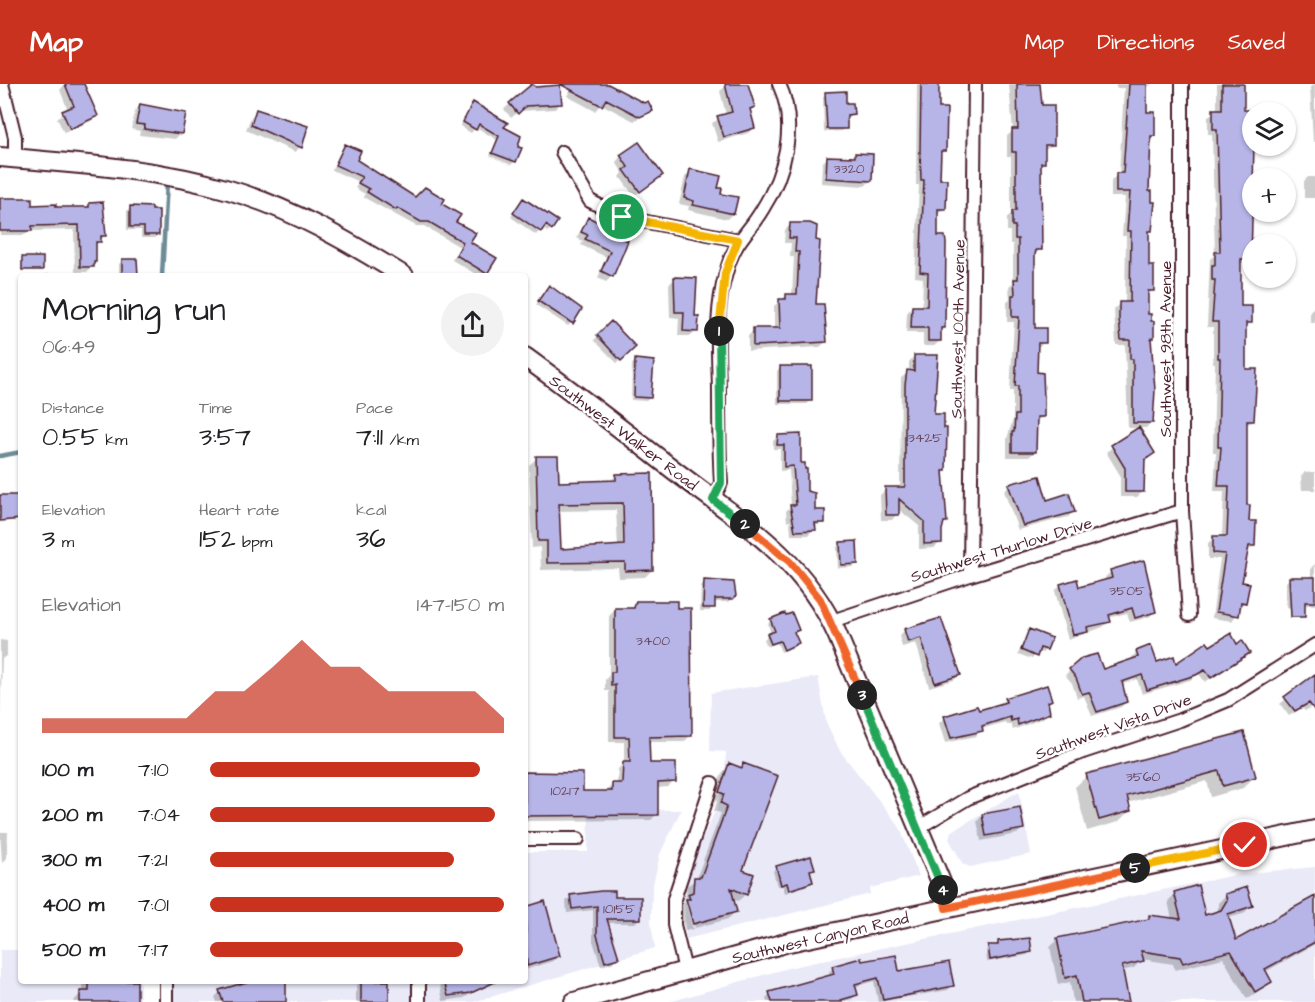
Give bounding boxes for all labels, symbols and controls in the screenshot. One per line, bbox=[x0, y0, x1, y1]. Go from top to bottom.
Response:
text: Map bbox=[30, 23, 83, 62]
text: Map bbox=[1024, 28, 1064, 57]
text: Directions bbox=[1097, 28, 1195, 57]
text: Saved bbox=[1228, 28, 1285, 57]
map controls bbox=[1242, 102, 1296, 288]
button: layers bbox=[1242, 102, 1296, 156]
house number: 3320 bbox=[833, 159, 865, 179]
button: + bbox=[1242, 168, 1296, 222]
pin bbox=[596, 191, 647, 242]
icon: arrive bbox=[605, 200, 638, 233]
button: − bbox=[1242, 234, 1296, 288]
street label: Southwest 100th Avenue bbox=[945, 239, 971, 419]
street label: Southwest 98th Avenue bbox=[1155, 260, 1177, 437]
text: Morning run bbox=[42, 287, 226, 333]
button: share bbox=[441, 293, 504, 356]
pin: 1 bbox=[704, 316, 734, 346]
text: 1 bbox=[718, 320, 720, 342]
text: 06:49 bbox=[42, 333, 96, 361]
street label: Southwest Walker Road bbox=[545, 370, 702, 496]
text: Distance bbox=[42, 397, 104, 419]
text: Time bbox=[199, 397, 233, 419]
text: Pace bbox=[356, 397, 393, 419]
text: 0.55 bbox=[42, 419, 99, 455]
text: 3:57 bbox=[199, 419, 251, 455]
text: 7:11 bbox=[356, 419, 383, 455]
house number: 3425 bbox=[908, 428, 942, 448]
text: km bbox=[99, 429, 128, 451]
text: /km bbox=[383, 429, 419, 451]
text: Elevation bbox=[42, 499, 105, 521]
text: Heart rate bbox=[199, 499, 279, 521]
text: kcal bbox=[356, 499, 387, 521]
pin: 2 bbox=[730, 509, 760, 539]
street label: Southwest Thurlow Drive bbox=[908, 512, 1095, 588]
text: 2 bbox=[740, 513, 750, 535]
text: 3 bbox=[42, 521, 55, 557]
text: 152 bbox=[199, 521, 236, 557]
text: 36 bbox=[356, 521, 386, 557]
text: m bbox=[55, 531, 74, 553]
text: bpm bbox=[236, 531, 272, 553]
house number: 3505 bbox=[1109, 581, 1145, 601]
text: Elevation bbox=[42, 591, 121, 619]
text: 147–150 m bbox=[416, 591, 504, 619]
house number: 3400 bbox=[636, 631, 670, 651]
pin: 3 bbox=[847, 680, 877, 710]
text: 3 bbox=[858, 684, 866, 706]
street label: Southwest Vista Drive bbox=[1032, 688, 1195, 765]
text: 100 m bbox=[42, 756, 93, 784]
text: 7:10 bbox=[138, 756, 169, 784]
house number: 3560 bbox=[1126, 767, 1160, 787]
house number: 10217 bbox=[550, 781, 580, 801]
text: 200 m bbox=[42, 801, 102, 829]
text: 7:04 bbox=[138, 801, 180, 829]
pin bbox=[1219, 819, 1270, 870]
icon: check bbox=[1228, 828, 1261, 861]
text: 300 m bbox=[42, 846, 101, 874]
text: 7:21 bbox=[138, 846, 168, 874]
pin: 5 bbox=[1120, 853, 1150, 883]
text: 5 bbox=[1129, 857, 1141, 879]
pin: 4 bbox=[928, 875, 958, 905]
text: 4 bbox=[938, 879, 948, 901]
text: 400 m bbox=[42, 891, 104, 919]
text: 7:01 bbox=[138, 891, 169, 919]
house number: 10155 bbox=[603, 899, 635, 919]
street label: Southwest Canyon Road bbox=[730, 907, 911, 970]
text: 500 m bbox=[42, 936, 105, 964]
text: 7:17 bbox=[138, 936, 169, 964]

